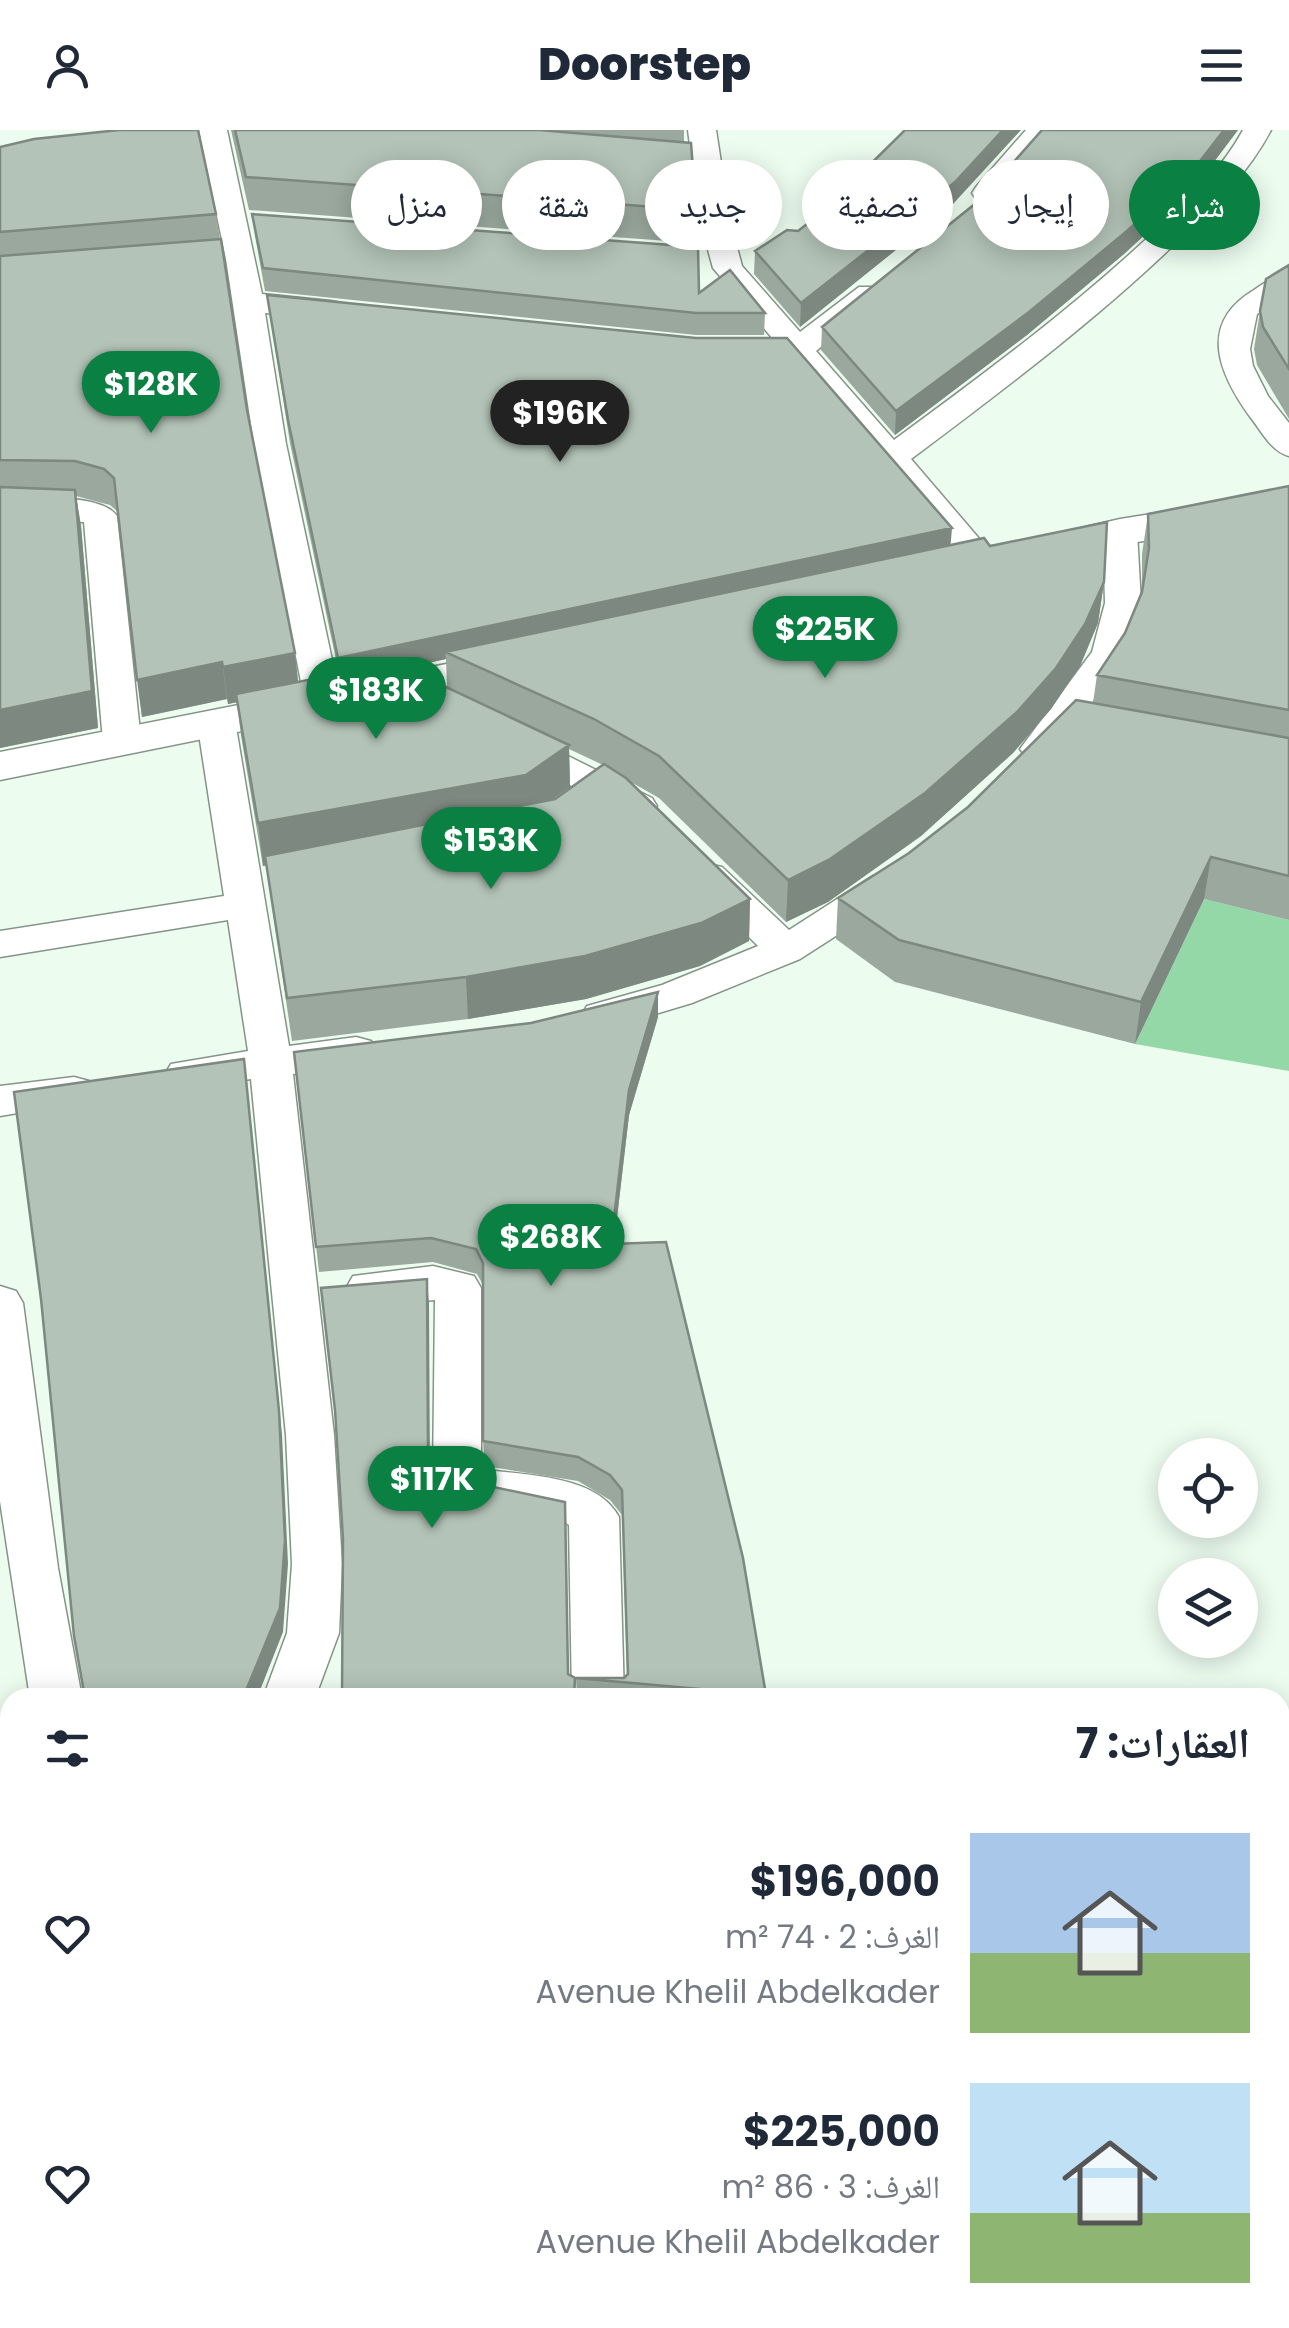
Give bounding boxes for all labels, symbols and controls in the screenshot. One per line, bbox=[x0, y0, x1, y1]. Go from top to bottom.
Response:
text: Doorstep bbox=[538, 33, 751, 96]
icon: person bbox=[40, 38, 95, 93]
icon: menu bbox=[1194, 38, 1249, 93]
chip: منزل bbox=[351, 160, 482, 250]
chip: شقة bbox=[502, 160, 625, 250]
chip: جديد bbox=[645, 160, 782, 250]
chip: تصفية bbox=[802, 160, 953, 250]
chip: إيجار bbox=[973, 160, 1109, 250]
chip: شراء bbox=[1129, 160, 1260, 250]
pin: $128K bbox=[81, 351, 221, 436]
text: $128K bbox=[104, 361, 198, 406]
pin: $196K bbox=[490, 380, 630, 465]
text: $196K bbox=[512, 390, 608, 435]
pin: $225K bbox=[755, 596, 895, 681]
text: $225K bbox=[775, 606, 875, 651]
pin: $183K bbox=[306, 657, 446, 742]
text: $183K bbox=[328, 667, 424, 712]
pin: $153K bbox=[421, 807, 561, 892]
text: $153K bbox=[443, 817, 539, 862]
pin: $268K bbox=[481, 1204, 621, 1289]
text: $268K bbox=[500, 1214, 602, 1259]
map controls bbox=[1158, 1438, 1258, 1658]
button: locate bbox=[1158, 1438, 1258, 1538]
pin: $117K bbox=[362, 1446, 502, 1531]
text: $117K bbox=[390, 1456, 474, 1501]
button: layers bbox=[1158, 1558, 1258, 1658]
text: العقارات: 7 bbox=[1076, 1714, 1250, 1773]
icon: filters bbox=[40, 1721, 95, 1776]
text: $196,000 bbox=[750, 1852, 940, 1911]
icon: home bbox=[1050, 1873, 1170, 1993]
icon: heart bbox=[40, 1906, 95, 1961]
text: الغرف: 2 · 74 m² bbox=[725, 1914, 940, 1959]
text: Avenue Khelil Abdelkader bbox=[536, 1969, 940, 2014]
text: $225,000 bbox=[743, 2102, 940, 2161]
icon: home bbox=[1050, 2123, 1170, 2243]
icon: heart bbox=[40, 2156, 95, 2211]
text: الغرف: 3 · 86 m² bbox=[722, 2164, 940, 2209]
text: Avenue Khelil Abdelkader bbox=[536, 2219, 940, 2264]

